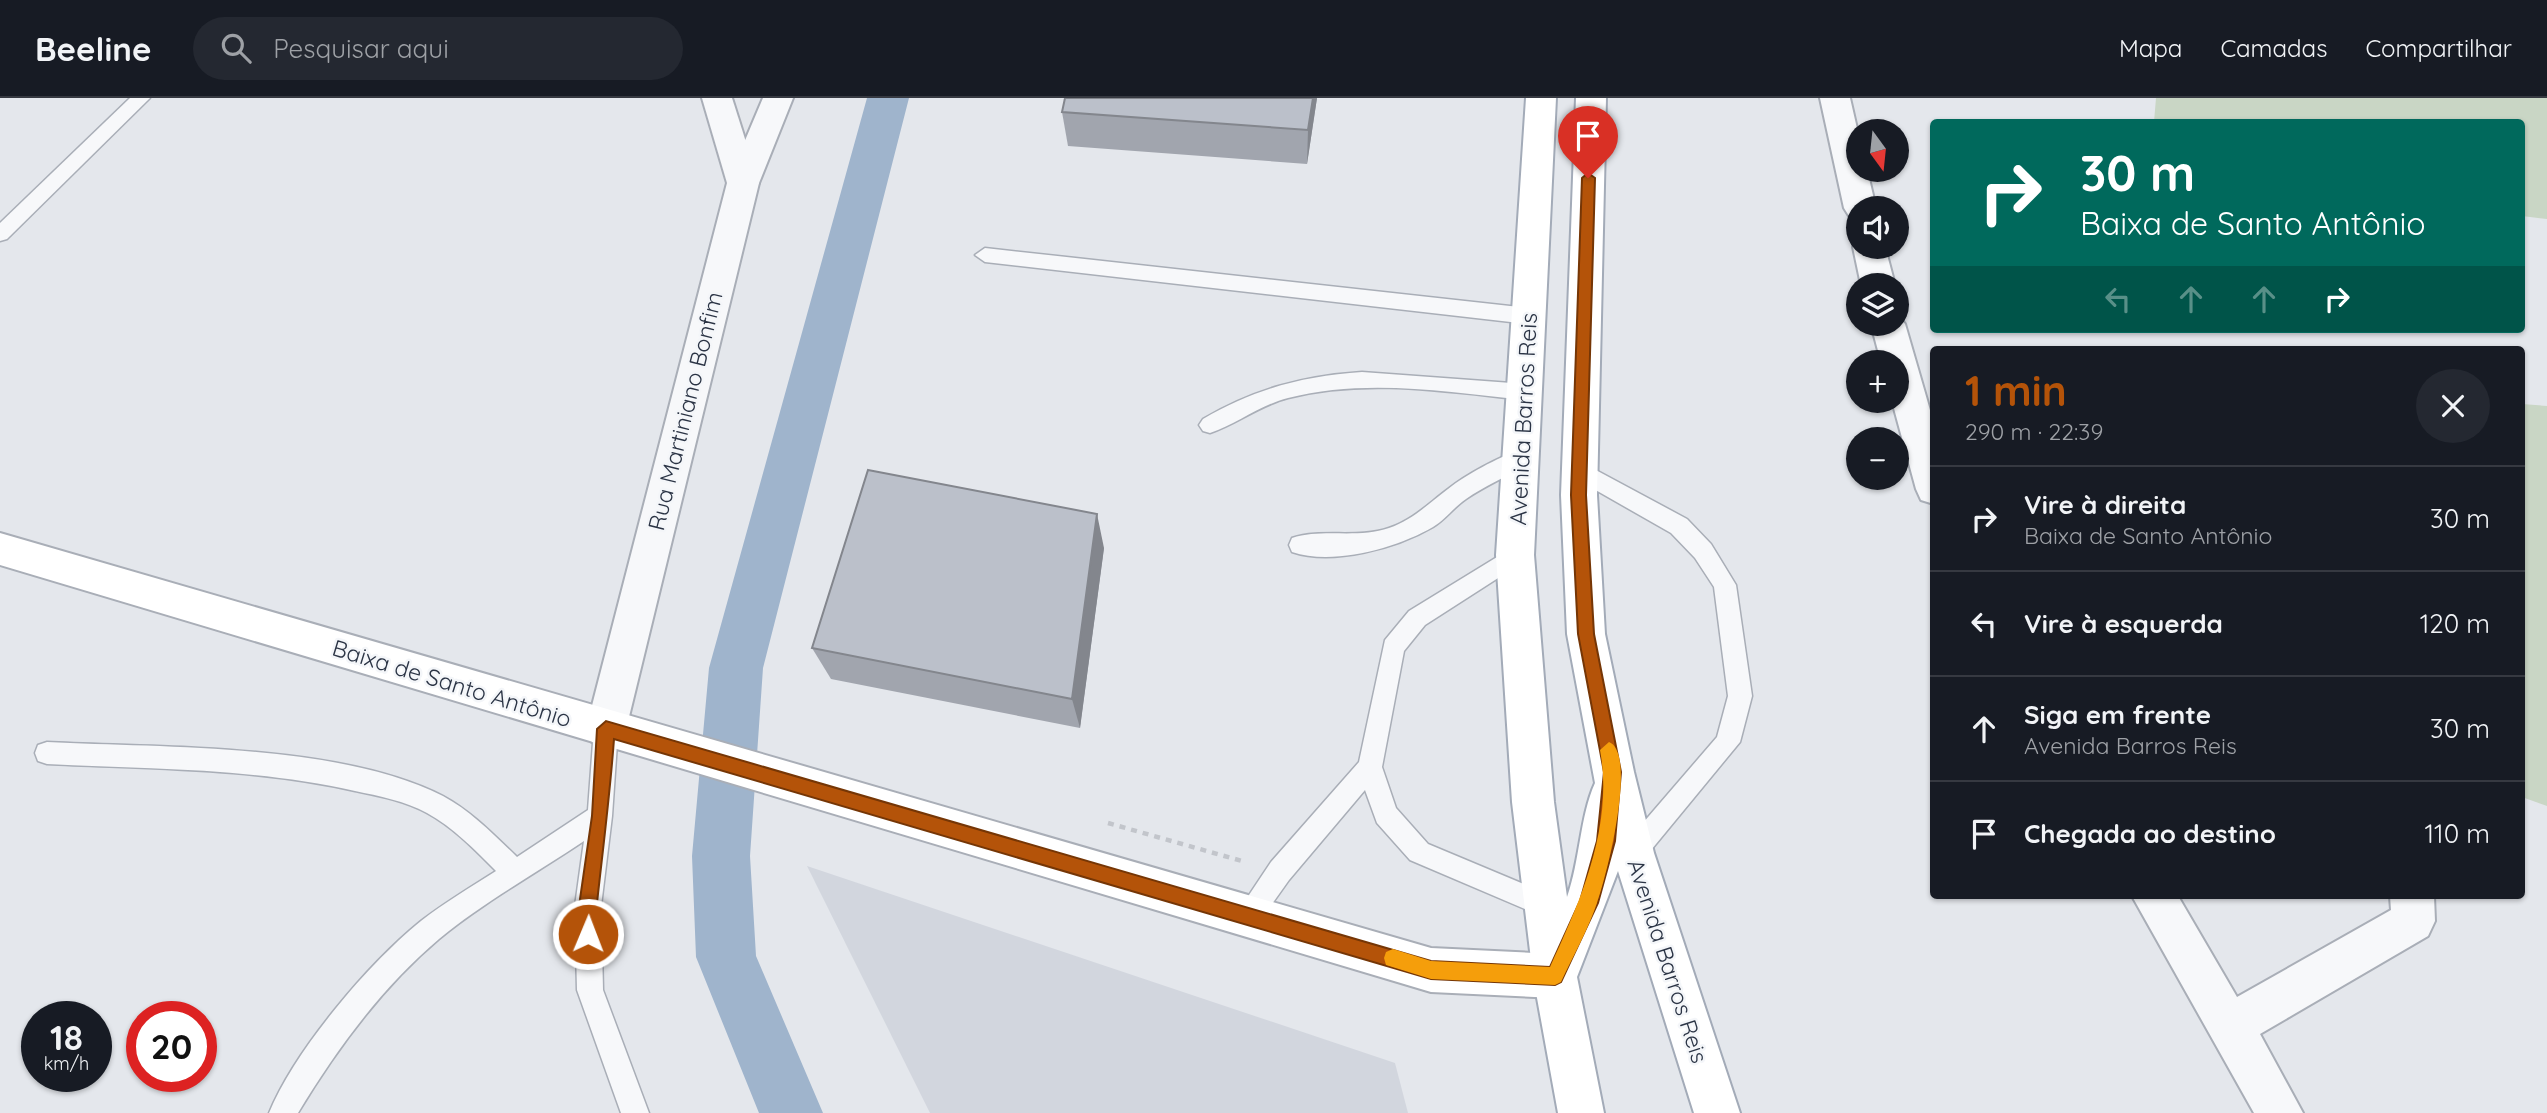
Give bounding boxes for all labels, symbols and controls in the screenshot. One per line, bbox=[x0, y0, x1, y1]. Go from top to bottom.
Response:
search box bbox=[193, 17, 683, 80]
text: Beeline bbox=[35, 28, 151, 69]
icon: search bbox=[217, 29, 255, 67]
text: Pesquisar aqui bbox=[273, 32, 449, 65]
text: Mapa bbox=[2119, 33, 2182, 63]
text: Camadas bbox=[2220, 33, 2327, 63]
text: Compartilhar bbox=[2365, 33, 2512, 63]
pin bbox=[1558, 106, 1618, 178]
icon: arrive bbox=[1569, 117, 1607, 155]
north arrow bbox=[1846, 119, 1909, 182]
map controls bbox=[1846, 119, 1909, 490]
text: 30 m bbox=[2080, 142, 2195, 203]
icon: right bbox=[1965, 147, 2056, 238]
button: sound bbox=[1846, 196, 1909, 259]
text: Baixa de Santo Antônio bbox=[2080, 203, 2426, 243]
button: layers bbox=[1846, 273, 1909, 336]
icon: left bbox=[2099, 280, 2137, 318]
icon: ahead bbox=[2172, 280, 2210, 318]
icon: ahead bbox=[2245, 280, 2283, 318]
icon: right bbox=[2318, 280, 2356, 318]
street label: Rua Martiniano Bonfim bbox=[641, 289, 729, 533]
street label: Avenida Barros Reis bbox=[1503, 312, 1543, 526]
button: + bbox=[1846, 350, 1909, 413]
text: 1 min bbox=[1965, 364, 2067, 417]
button: close bbox=[2416, 369, 2490, 443]
text: 290 m · 22:39 bbox=[1965, 417, 2103, 446]
button: − bbox=[1846, 427, 1909, 490]
text: Vire à direita bbox=[2024, 488, 2186, 521]
icon: right bbox=[1965, 500, 2003, 538]
text: 30 m bbox=[2430, 502, 2490, 535]
text: Baixa de Santo Antônio bbox=[2024, 521, 2272, 550]
icon: left bbox=[1965, 605, 2003, 643]
text: Vire à esquerda bbox=[2024, 607, 2223, 640]
text: 120 m bbox=[2420, 607, 2490, 640]
street label: Baixa de Santo Antônio bbox=[329, 633, 575, 733]
text: Siga em frente bbox=[2024, 698, 2211, 731]
icon: ahead bbox=[1965, 710, 2003, 748]
text: 30 m bbox=[2430, 712, 2490, 745]
text: Avenida Barros Reis bbox=[2024, 731, 2237, 760]
icon: arrive bbox=[1965, 815, 2003, 853]
text: Chegada ao destino bbox=[2024, 817, 2276, 850]
text: 110 m bbox=[2424, 817, 2490, 850]
street label: Avenida Barros Reis bbox=[1621, 855, 1715, 1067]
position arrow bbox=[551, 897, 625, 971]
speed limit sign: 20 bbox=[126, 1001, 217, 1092]
text: 18 bbox=[50, 1015, 83, 1059]
text: km/h bbox=[44, 1052, 89, 1075]

